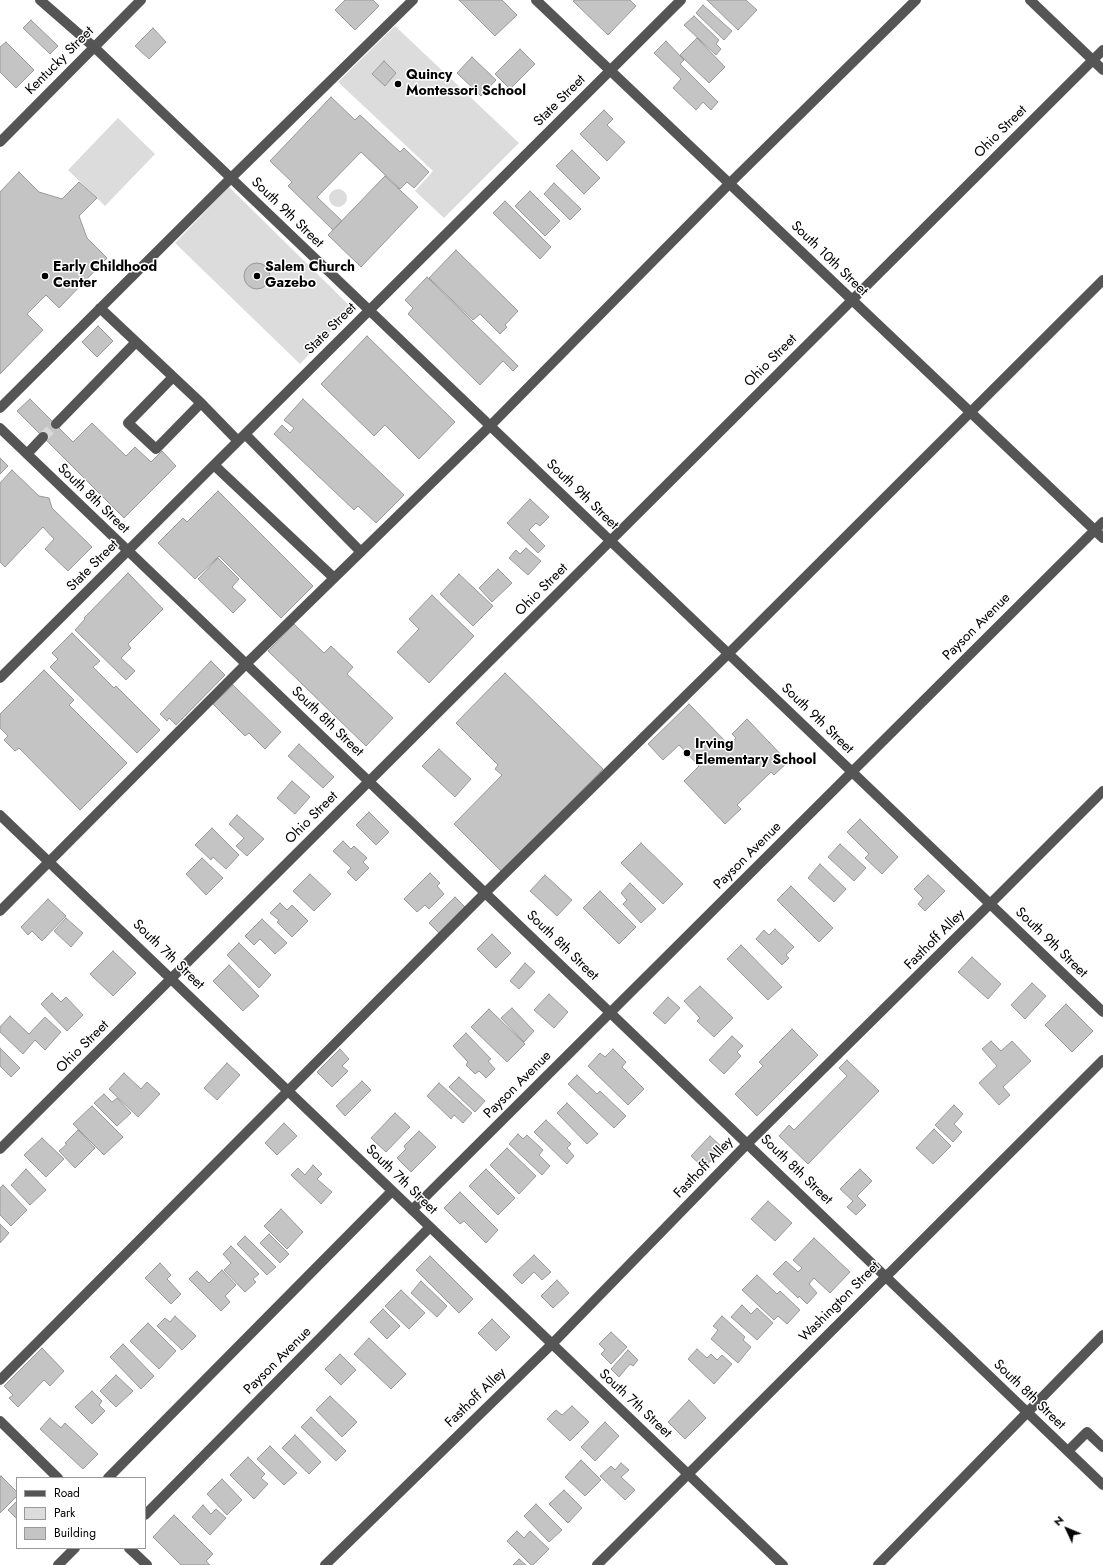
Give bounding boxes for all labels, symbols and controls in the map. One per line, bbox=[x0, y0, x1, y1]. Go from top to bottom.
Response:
street label: Kentucky Street bbox=[22, 23, 98, 99]
place label: Quincy Montessori School bbox=[406, 68, 526, 100]
street label: State Street bbox=[531, 72, 589, 130]
marker: Quincy Montessori School bbox=[393, 79, 403, 89]
street label: Ohio Street bbox=[971, 102, 1031, 162]
street label: South 9th Street bbox=[247, 174, 327, 252]
street label: South 10th Street bbox=[787, 218, 871, 300]
place label: Early Childhood Center bbox=[53, 260, 157, 292]
place label: Salem Church Gazebo bbox=[265, 260, 355, 292]
marker: Early Childhood Center bbox=[40, 271, 50, 281]
marker: Salem Church Gazebo bbox=[252, 271, 262, 281]
street label: State Street bbox=[302, 300, 360, 358]
street label: Ohio Street bbox=[741, 331, 801, 391]
street label: South 9th Street bbox=[542, 456, 622, 534]
street label: South 8th Street bbox=[54, 460, 132, 538]
street label: State Street bbox=[64, 537, 122, 595]
street label: Ohio Street bbox=[512, 560, 572, 620]
street label: Payson Avenue bbox=[940, 590, 1014, 664]
street label: South 9th Street bbox=[777, 680, 857, 758]
street label: South 8th Street bbox=[288, 683, 366, 761]
place label: Irving Elementary School bbox=[695, 737, 816, 770]
marker: Irving Elementary School bbox=[682, 748, 692, 758]
street label: Ohio Street bbox=[282, 788, 342, 848]
street label: Payson Avenue bbox=[711, 819, 785, 893]
street label: South 9th Street bbox=[1011, 904, 1091, 982]
street label: Fasthoff Alley bbox=[901, 906, 969, 974]
street label: South 8th Street bbox=[523, 907, 601, 985]
street label: South 7th Street bbox=[129, 917, 207, 993]
street label: Ohio Street bbox=[53, 1017, 113, 1077]
street label: Payson Avenue bbox=[481, 1048, 555, 1122]
street label: South 8th Street bbox=[757, 1131, 835, 1209]
street label: Fasthoff Alley bbox=[671, 1134, 737, 1202]
street label: South 7th Street bbox=[362, 1142, 440, 1218]
street label: Washington Street bbox=[796, 1258, 884, 1346]
street label: Payson Avenue bbox=[241, 1324, 315, 1398]
street label: South 8th Street bbox=[990, 1356, 1068, 1434]
street label: Fasthoff Alley bbox=[442, 1365, 510, 1431]
street label: South 7th Street bbox=[595, 1366, 675, 1442]
legend bbox=[16, 1477, 146, 1549]
text: Road bbox=[54, 1484, 80, 1502]
text: Park bbox=[54, 1504, 75, 1522]
north arrow bbox=[1047, 1509, 1087, 1549]
text: N bbox=[1050, 1512, 1067, 1529]
text: Building bbox=[54, 1524, 96, 1542]

